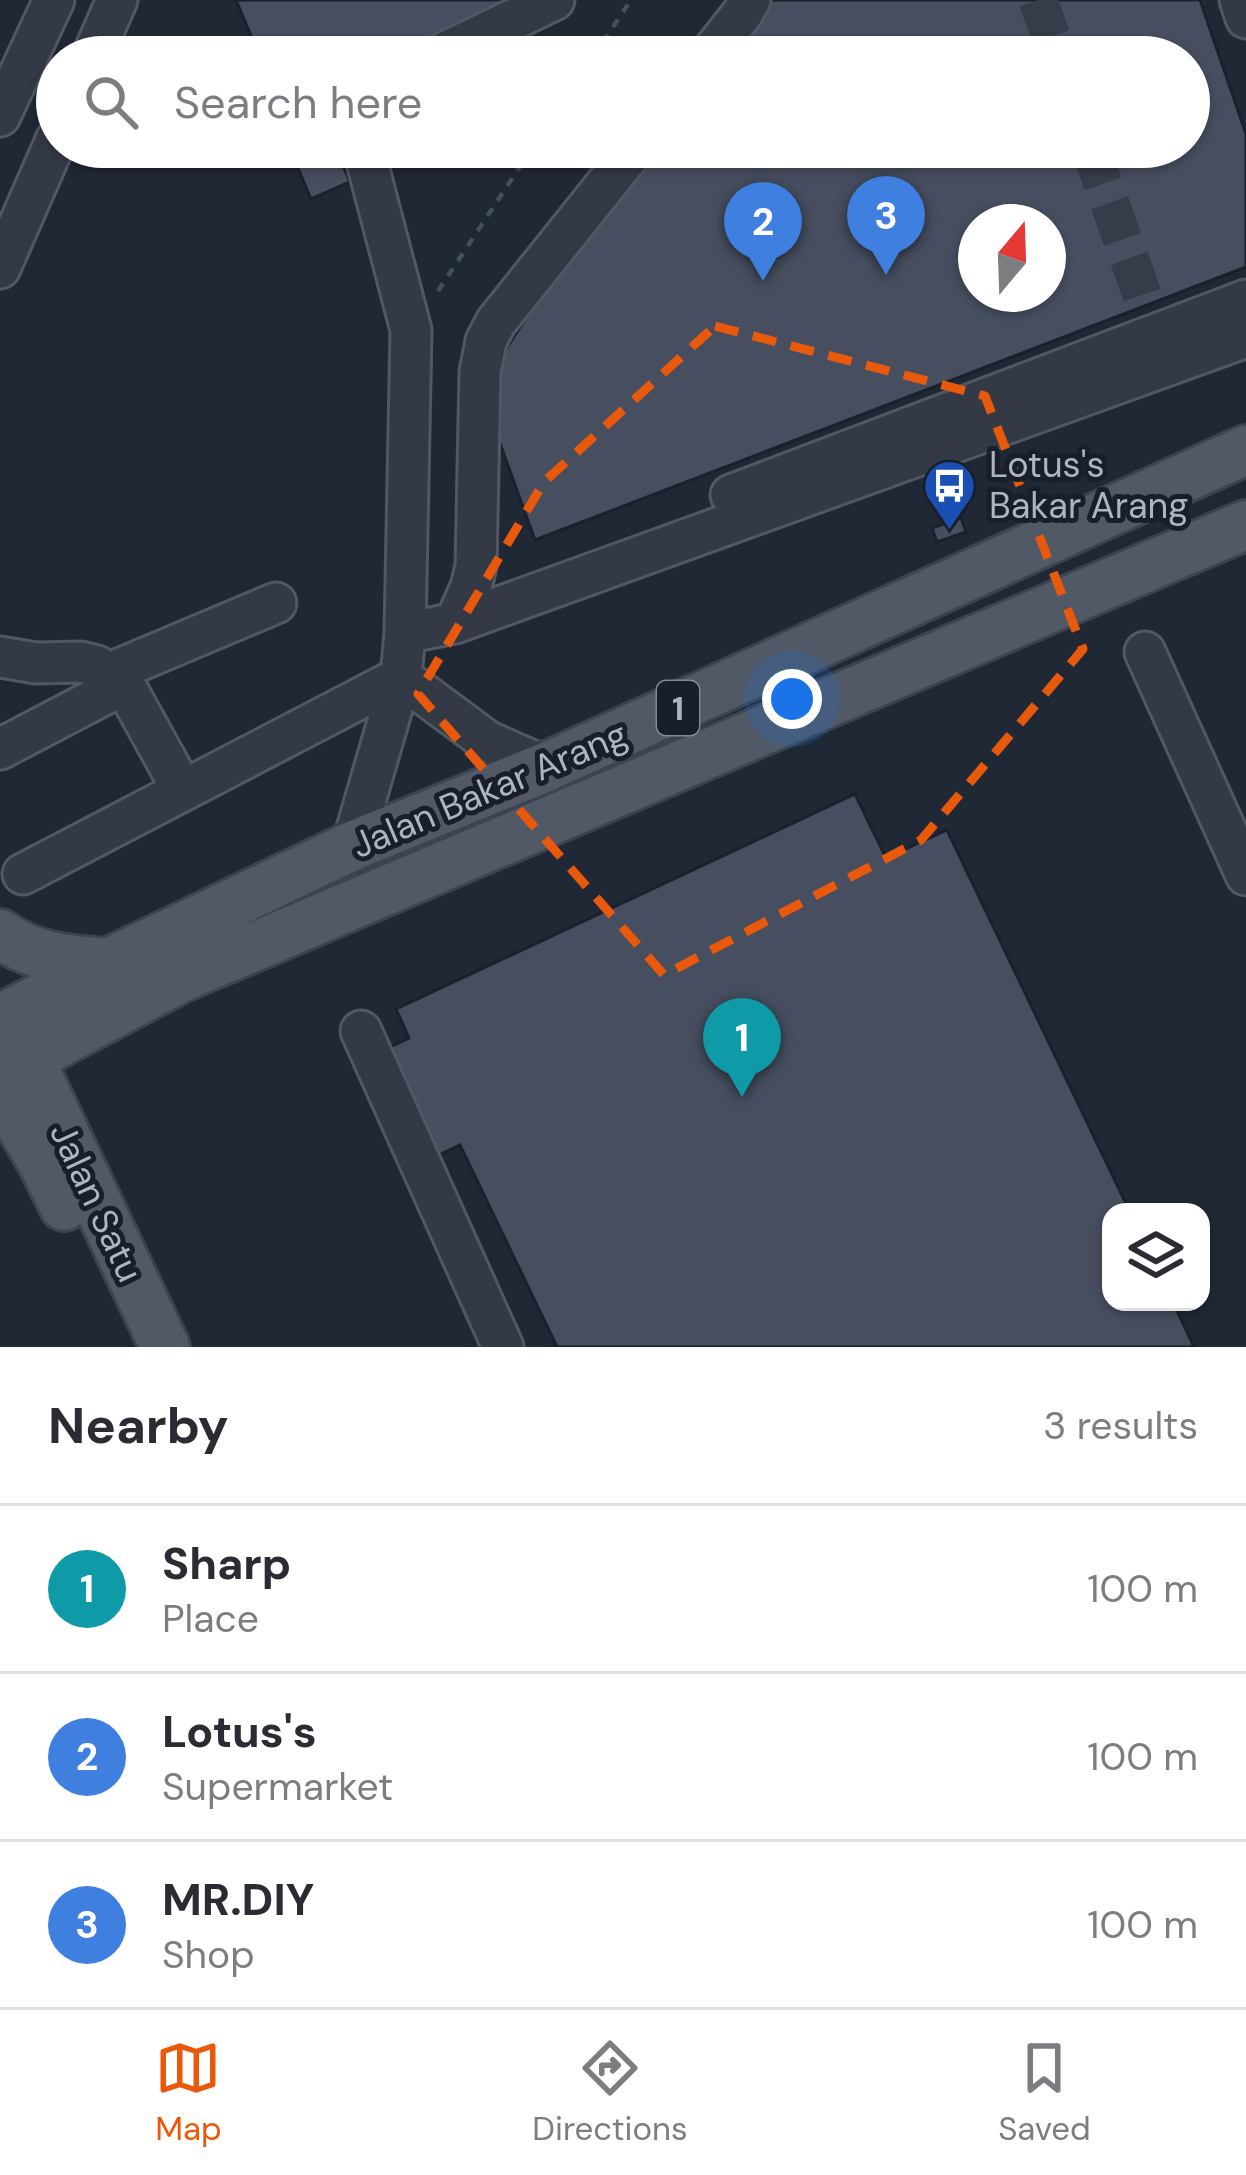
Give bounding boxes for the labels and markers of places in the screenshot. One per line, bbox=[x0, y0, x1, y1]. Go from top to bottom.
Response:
pin: 3 bbox=[847, 176, 925, 275]
pin: 2 bbox=[724, 182, 802, 281]
place label: Lotus's Bakar Arang bbox=[989, 441, 1188, 529]
bus stop icon: Lotus's Bakar Arang bbox=[922, 457, 978, 531]
pin: 1 bbox=[703, 998, 781, 1097]

